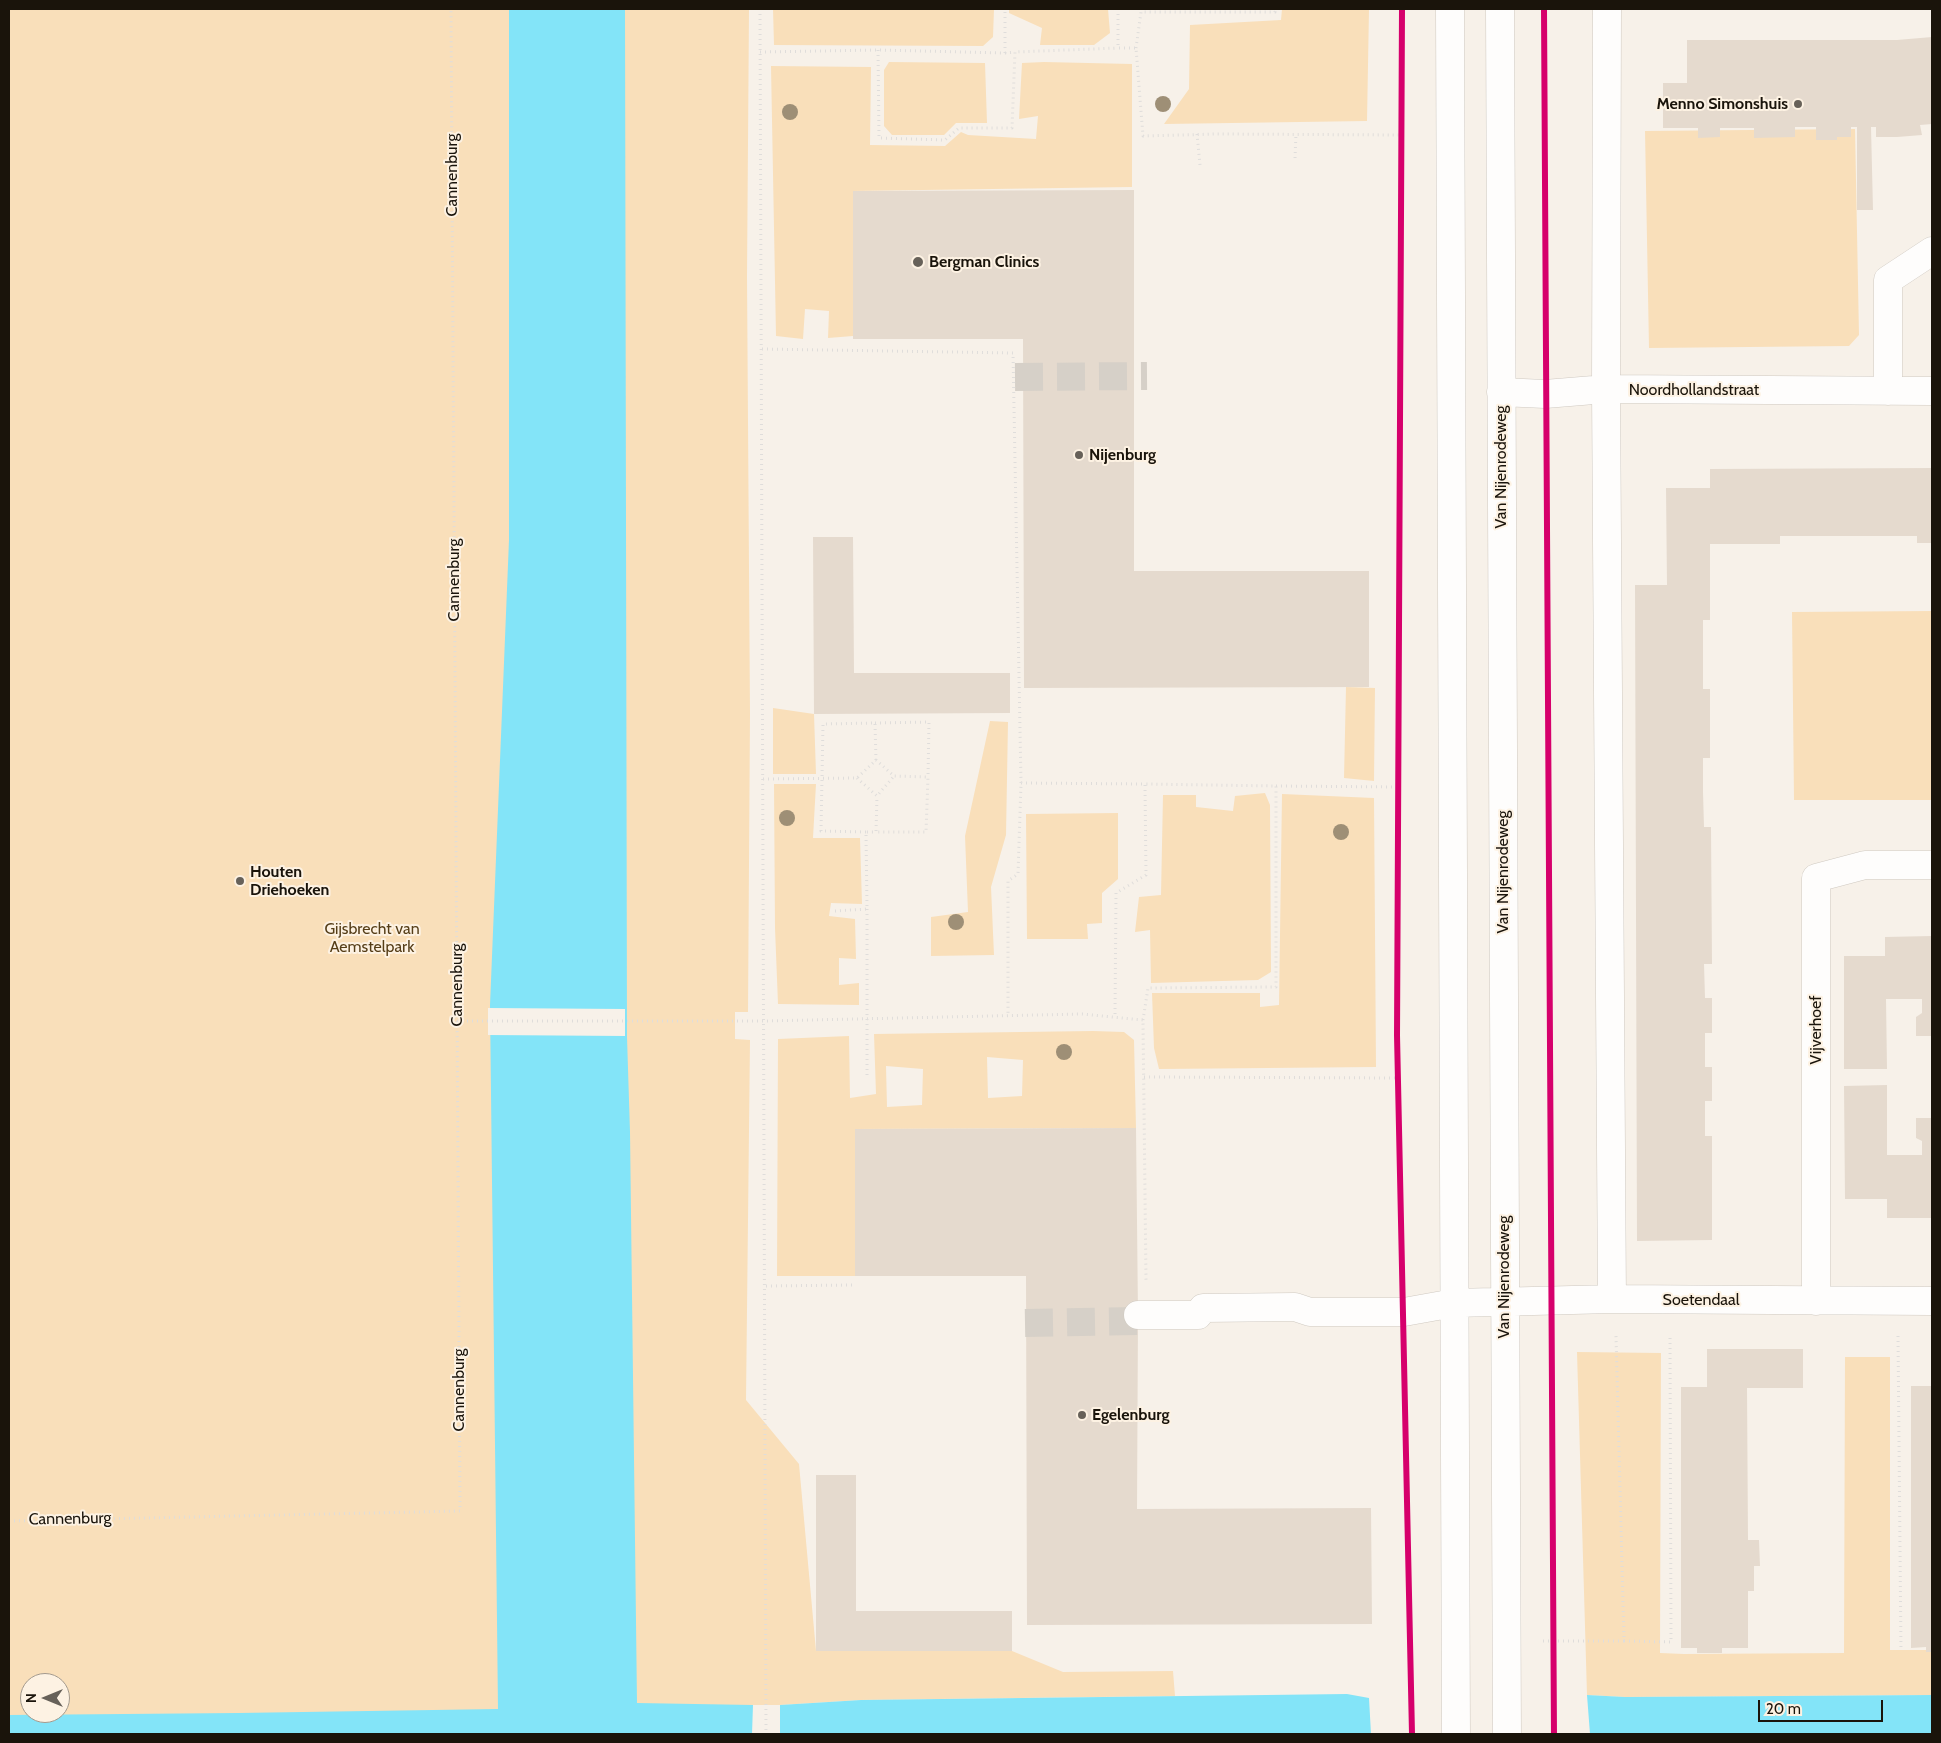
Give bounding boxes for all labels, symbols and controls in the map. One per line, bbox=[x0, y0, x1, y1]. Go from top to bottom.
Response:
place label: Menno Simonshuis bbox=[1656, 94, 1788, 114]
marker: Menno Simonshuis bbox=[1792, 98, 1804, 110]
street label: Cannenburg bbox=[442, 134, 462, 216]
place label: Bergman Clinics bbox=[929, 252, 1039, 272]
marker: Bergman Clinics bbox=[911, 255, 925, 269]
street label: Noordhollandstraat bbox=[1629, 380, 1759, 400]
street label: Van Nijenrodeweg bbox=[1491, 406, 1511, 528]
place label: Nijenburg bbox=[1089, 445, 1156, 465]
marker: Nijenburg bbox=[1073, 449, 1085, 461]
street label: Cannenburg bbox=[444, 539, 464, 621]
street label: Van Nijenrodeweg bbox=[1493, 811, 1513, 933]
place label: Houten Driehoeken bbox=[250, 862, 329, 900]
marker: Houten Driehoeken bbox=[234, 875, 246, 887]
park label: Gijsbrecht van Aemstelpark bbox=[324, 919, 420, 957]
street label: Cannenburg bbox=[447, 944, 467, 1026]
street label: Vijverhoef bbox=[1806, 995, 1826, 1065]
street label: Van Nijenrodeweg bbox=[1494, 1216, 1514, 1338]
street label: Soetendaal bbox=[1663, 1290, 1739, 1310]
street label: Cannenburg bbox=[449, 1349, 469, 1431]
place label: Egelenburg bbox=[1092, 1405, 1169, 1425]
marker: Egelenburg bbox=[1076, 1409, 1088, 1421]
street label: Cannenburg bbox=[28, 1509, 112, 1529]
north arrow bbox=[20, 1673, 70, 1723]
scale bar bbox=[1761, 1690, 1886, 1722]
text: N bbox=[22, 1693, 40, 1703]
text: 20 m bbox=[1766, 1700, 1801, 1718]

